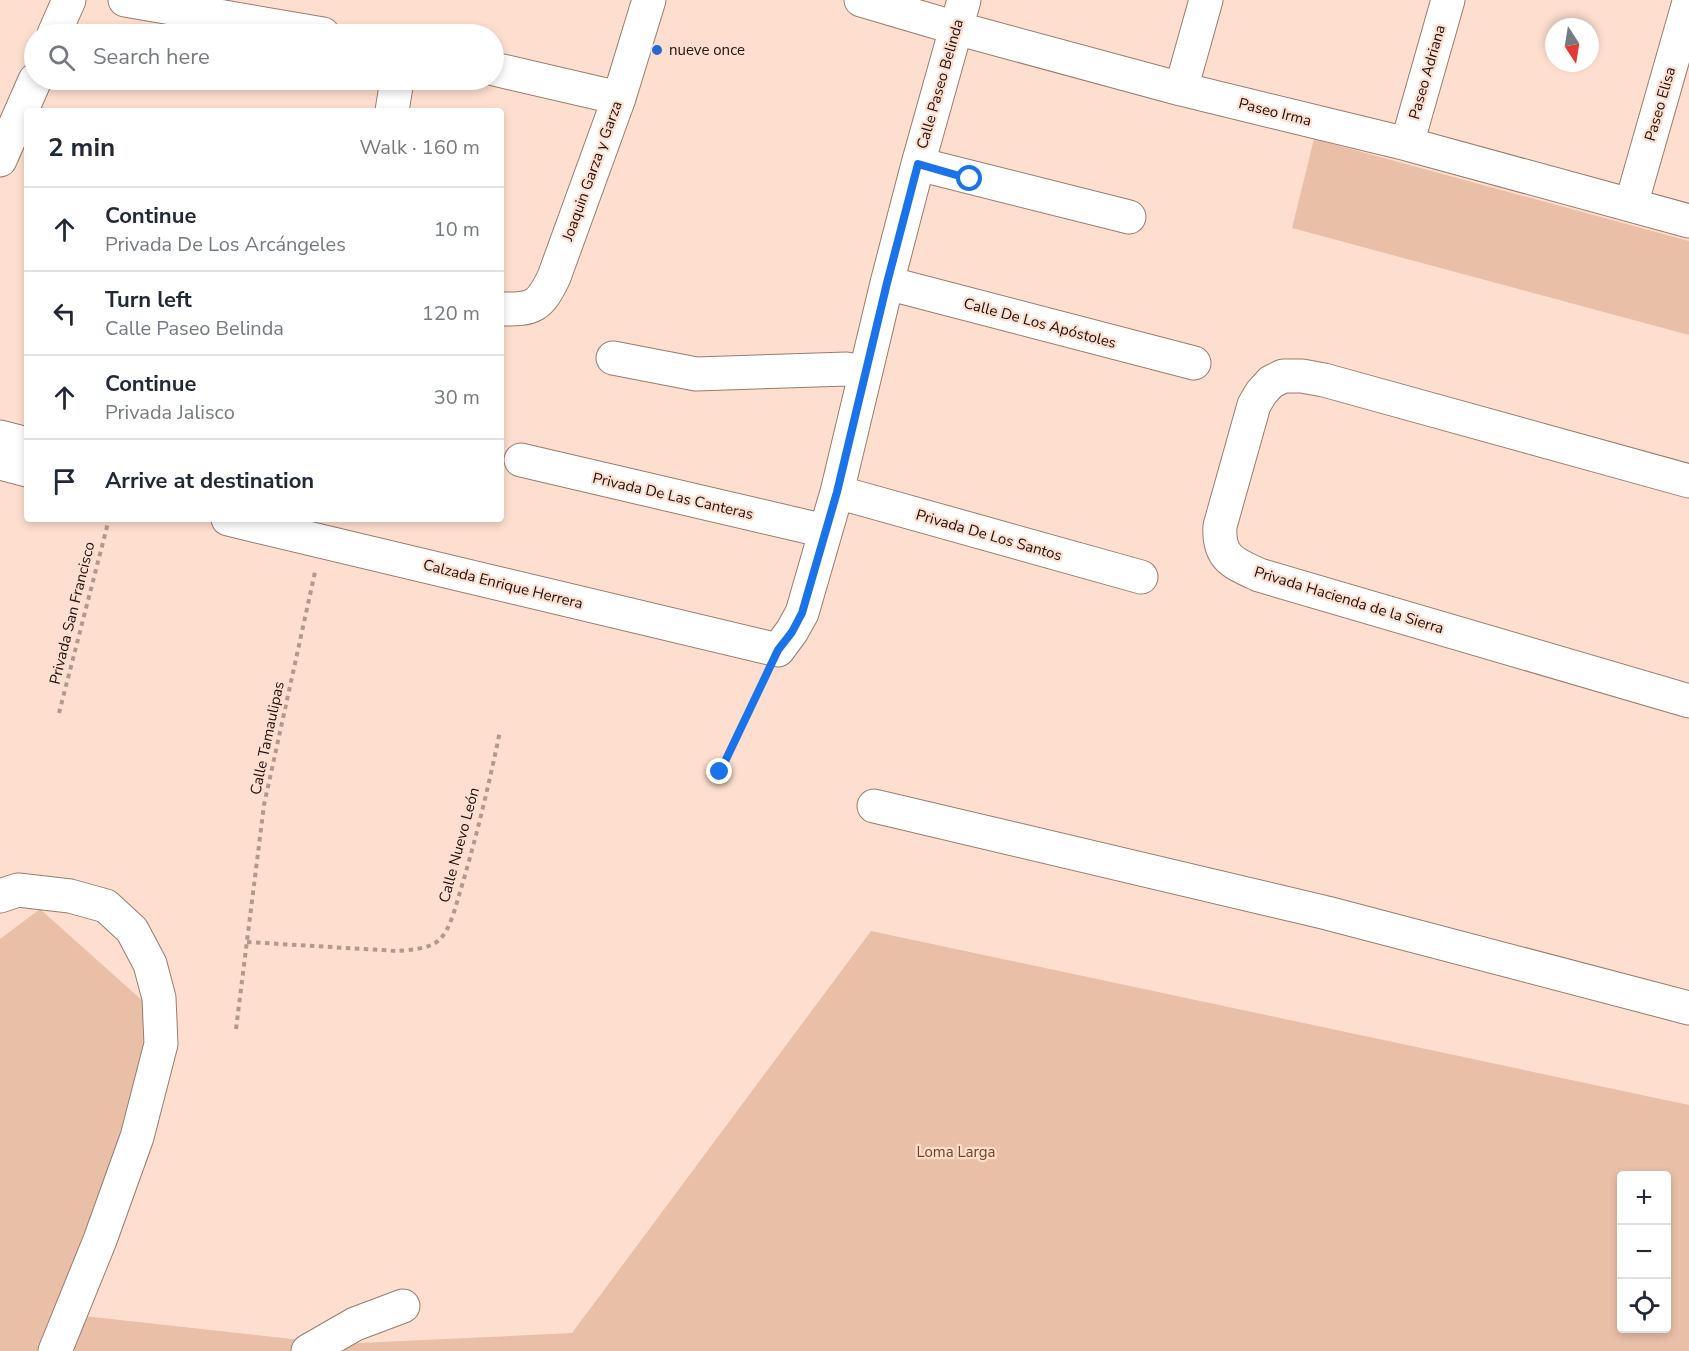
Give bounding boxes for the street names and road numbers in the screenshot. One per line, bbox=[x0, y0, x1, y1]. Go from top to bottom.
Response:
street label: Calle Paseo Belinda bbox=[912, 17, 968, 151]
street label: Paseo Adriana bbox=[1404, 22, 1450, 122]
street label: Paseo Elisa bbox=[1640, 65, 1680, 143]
street label: Paseo Irma bbox=[1236, 93, 1314, 131]
street label: Joaquin Garza y Garza bbox=[557, 98, 627, 245]
street label: Calle De Los Apóstoles bbox=[962, 293, 1118, 353]
street label: Privada De Las Canteras bbox=[591, 468, 755, 524]
street label: Privada De Los Santos bbox=[914, 505, 1064, 565]
street label: Privada San Francisco bbox=[45, 540, 99, 686]
street label: Calzada Enrique Herrera bbox=[421, 554, 585, 614]
street label: Privada Hacienda de la Sierra bbox=[1252, 562, 1446, 638]
street label: Calle Tamaulipas bbox=[245, 680, 289, 796]
street label: Calle Nuevo León bbox=[434, 785, 484, 905]

